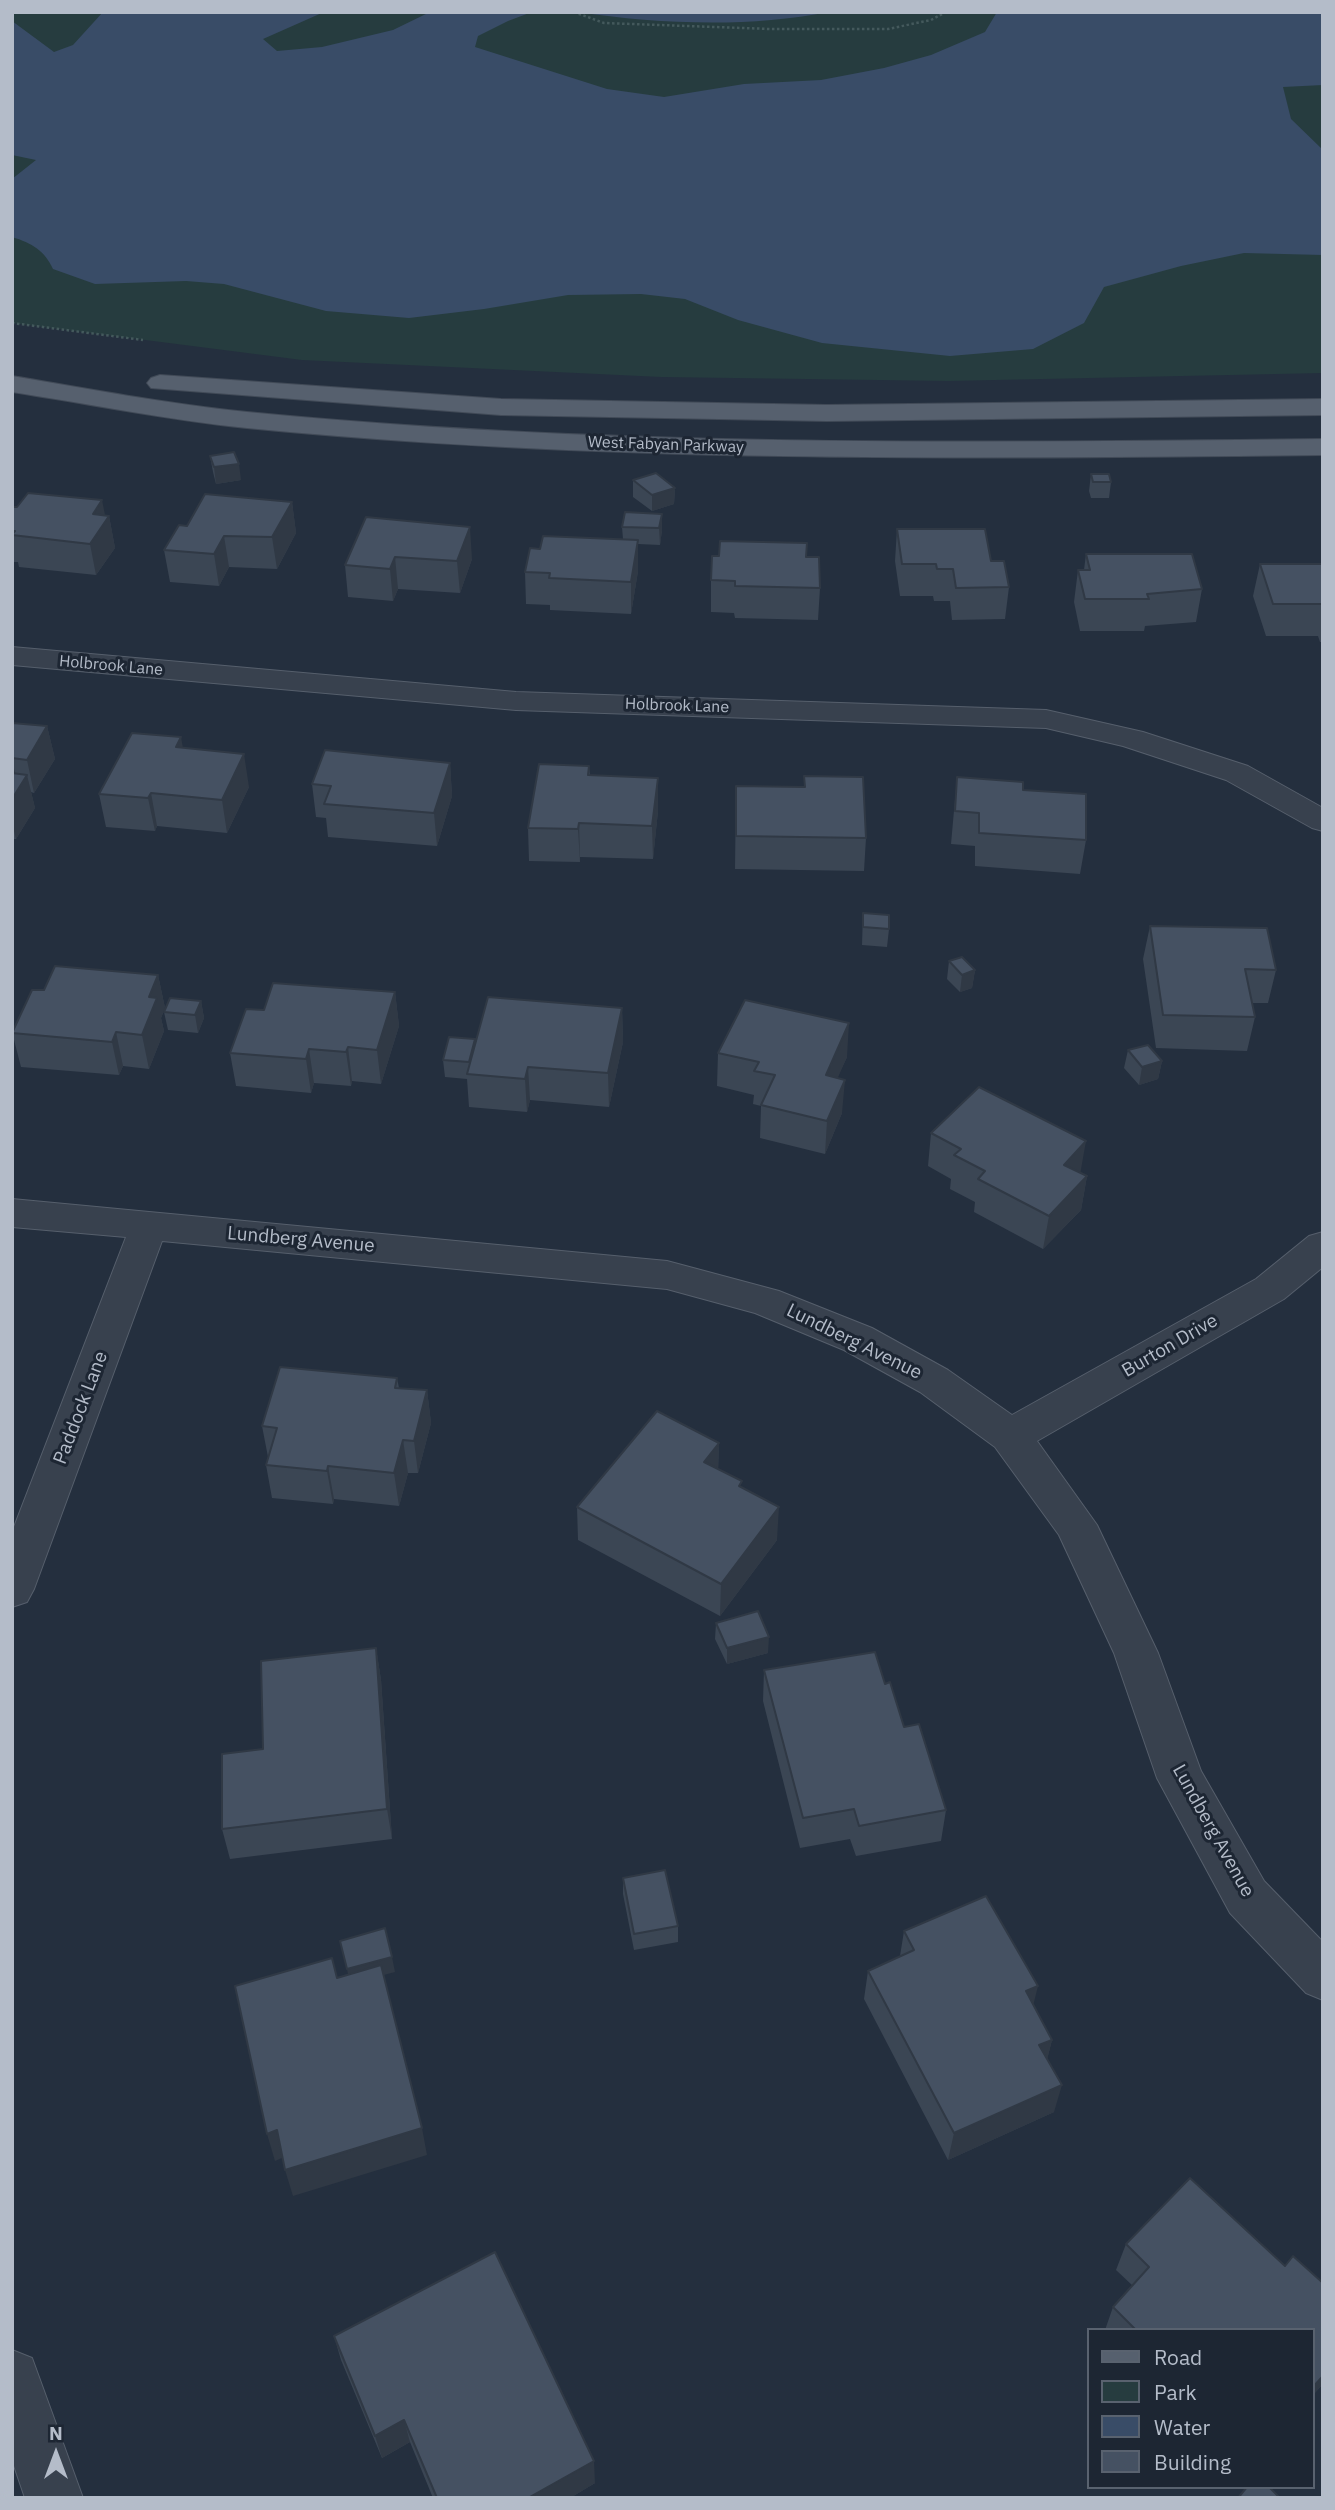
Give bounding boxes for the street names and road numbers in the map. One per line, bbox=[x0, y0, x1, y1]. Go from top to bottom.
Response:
street label: West Fabyan Parkway bbox=[588, 433, 744, 457]
street label: Holbrook Lane bbox=[58, 652, 164, 680]
street label: Holbrook Lane bbox=[625, 695, 729, 717]
street label: Lundberg Avenue bbox=[226, 1222, 376, 1258]
street label: Lundberg Avenue bbox=[783, 1299, 925, 1385]
street label: Burton Drive bbox=[1118, 1309, 1222, 1383]
street label: Paddock Lane bbox=[49, 1348, 113, 1468]
street label: Lundberg Avenue bbox=[1167, 1761, 1259, 1901]

